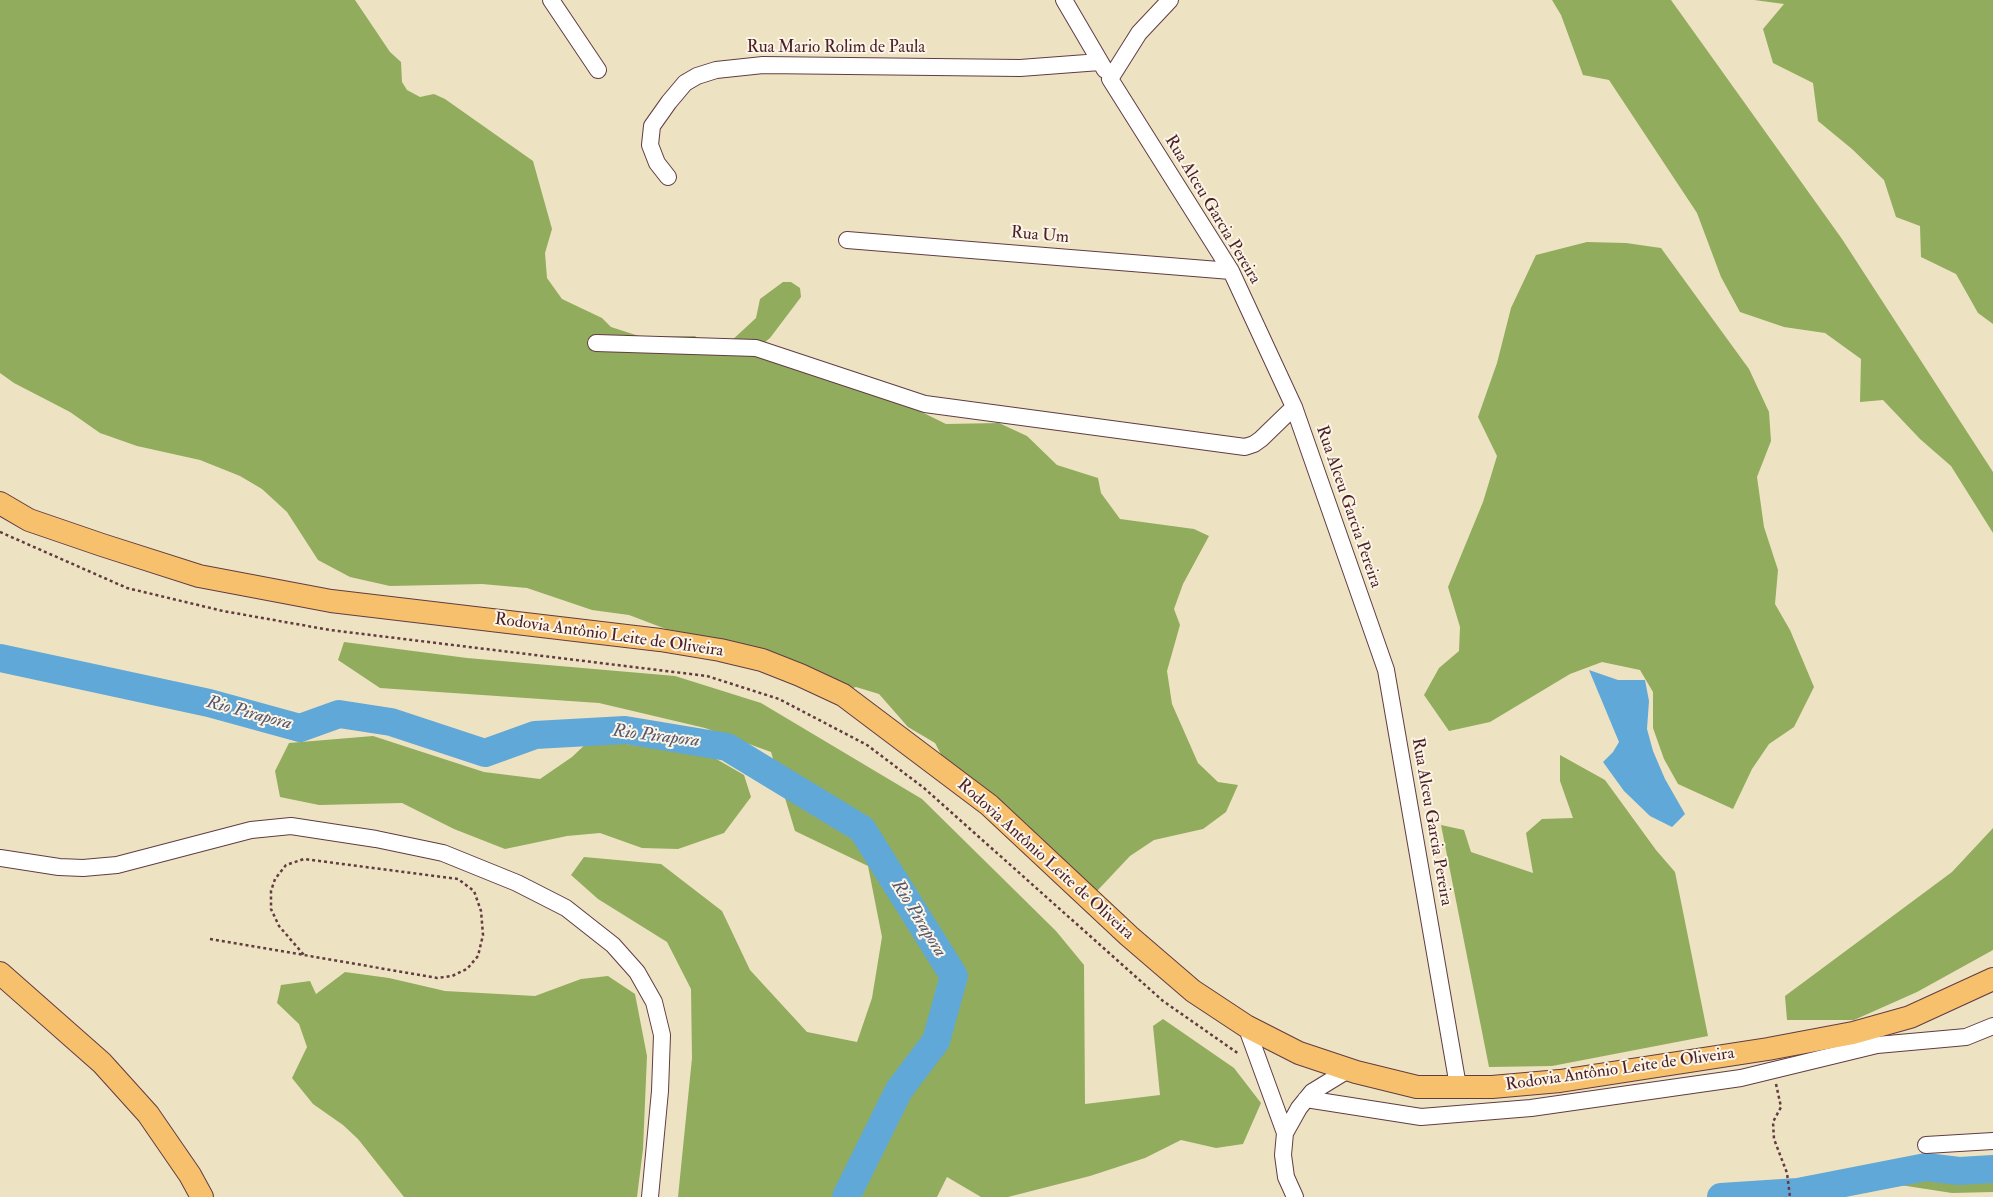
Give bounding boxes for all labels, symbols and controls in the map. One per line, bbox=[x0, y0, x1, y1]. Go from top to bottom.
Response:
street label: Rua Mario Rolim de Paula bbox=[747, 38, 925, 58]
street label: Rua Alceu Garcia Pereira bbox=[1159, 132, 1265, 288]
street label: Rua Um bbox=[1010, 223, 1070, 249]
street label: Rua Alceu Garcia Pereira bbox=[1311, 423, 1385, 591]
street label: Rodovia Antônio Leite de Oliveira bbox=[493, 610, 725, 662]
water label: Rio Pirapora bbox=[204, 692, 294, 736]
water label: Rio Pirapora bbox=[612, 721, 700, 753]
street label: Rua Alceu Garcia Pereira bbox=[1406, 736, 1456, 908]
street label: Rodovia Antônio Leite de Oliveira bbox=[952, 775, 1138, 945]
water label: Rio Pirapora bbox=[886, 876, 950, 962]
street label: Rodovia Antônio Leite de Oliveira bbox=[1504, 1044, 1736, 1096]

